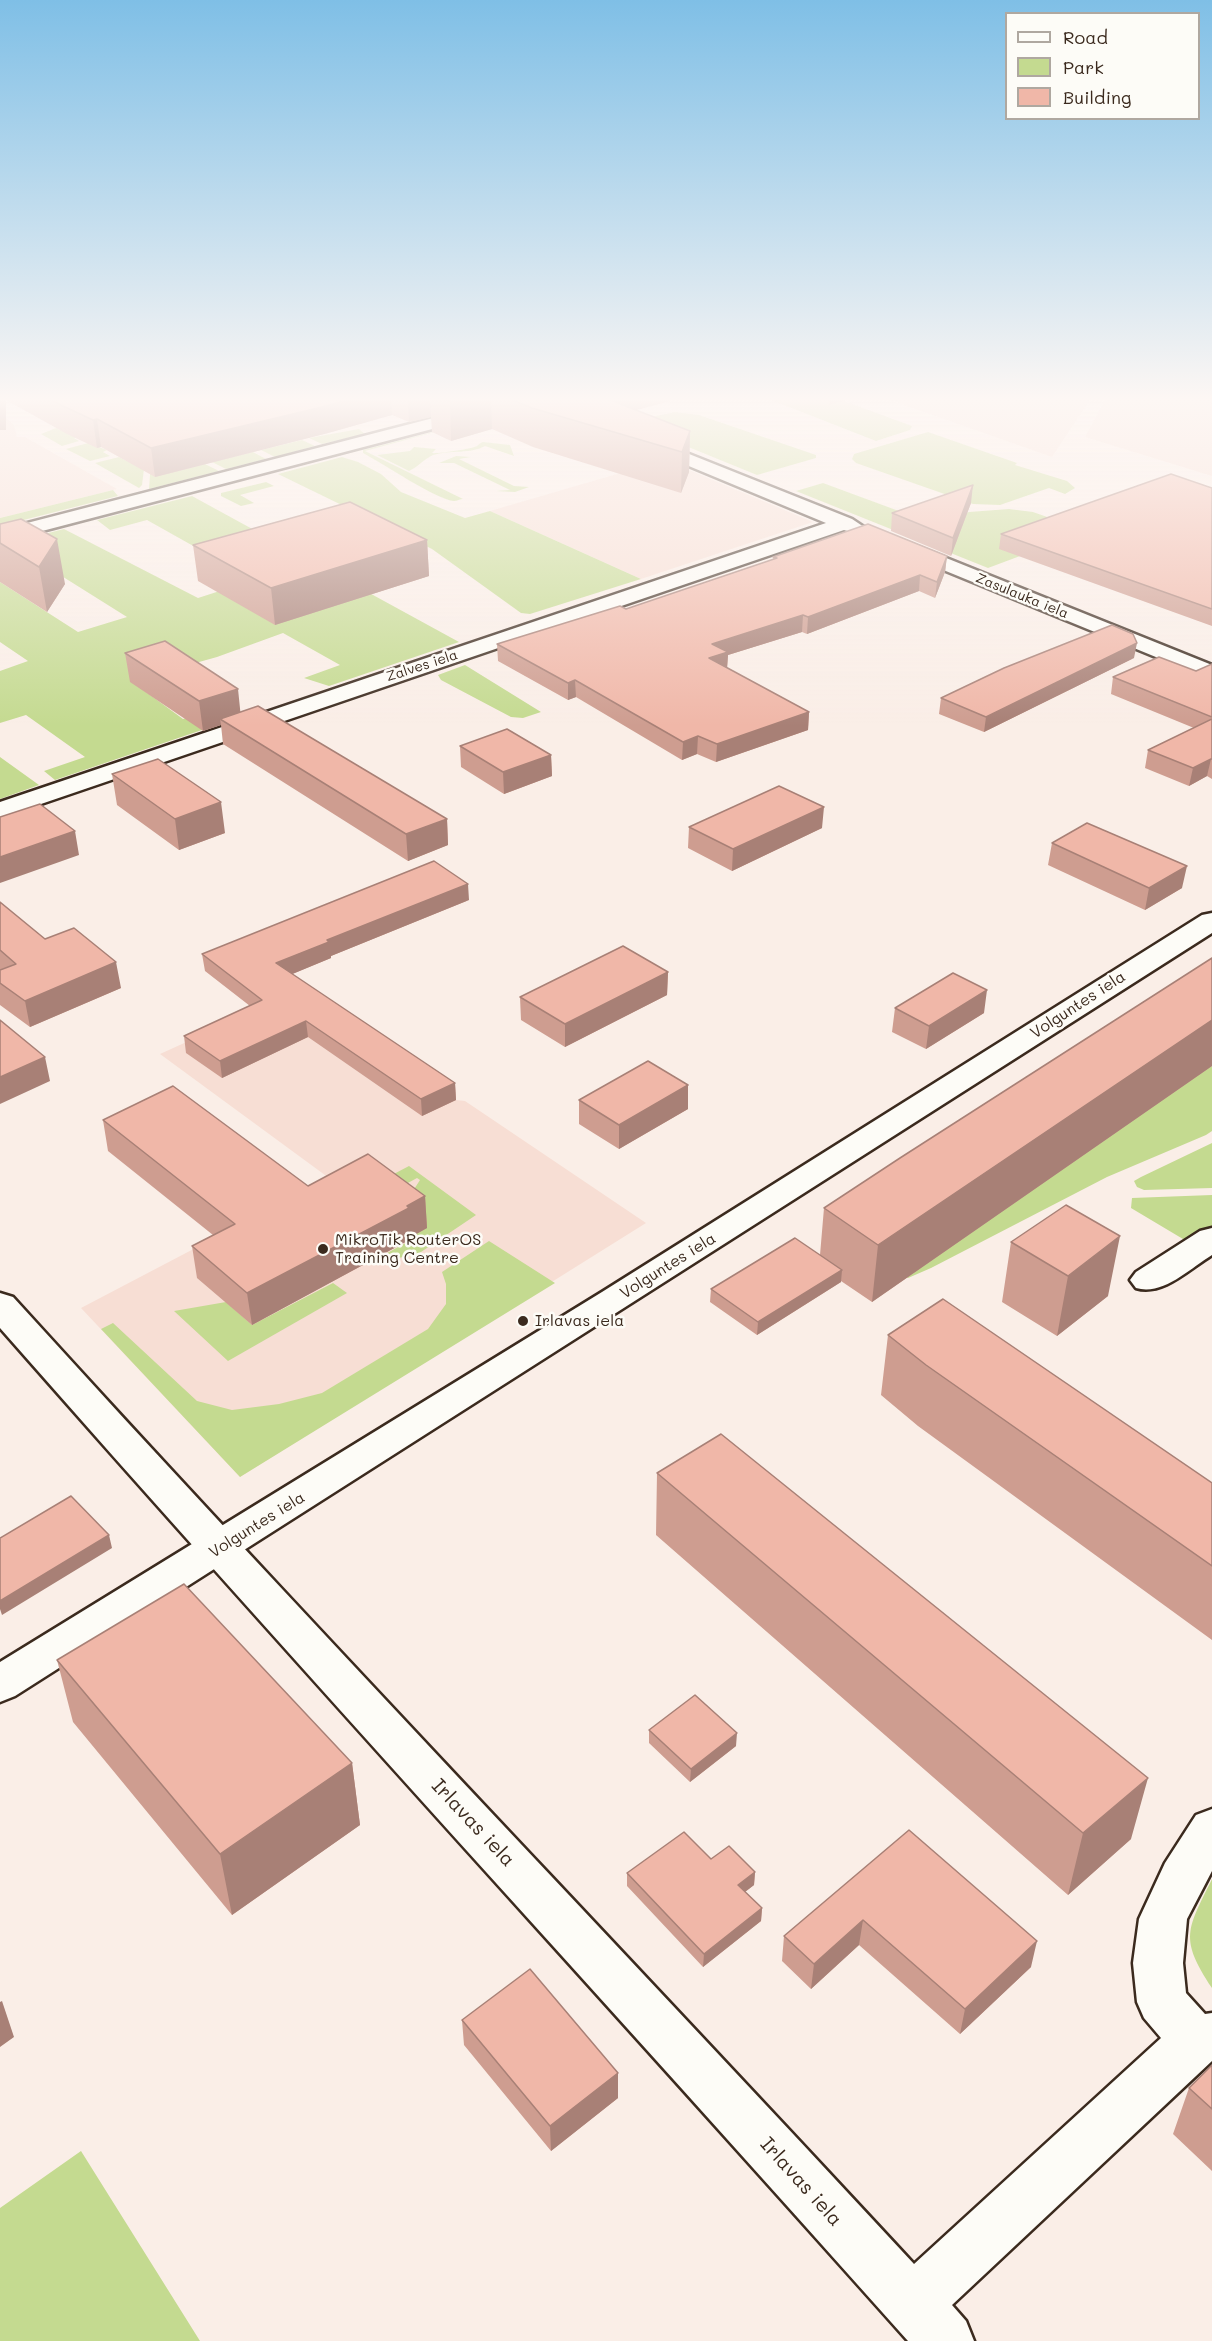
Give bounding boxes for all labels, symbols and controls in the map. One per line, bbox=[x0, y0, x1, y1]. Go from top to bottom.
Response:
legend bbox=[1005, 12, 1200, 120]
text: Road bbox=[1063, 25, 1108, 49]
text: Park bbox=[1063, 55, 1104, 79]
text: Building bbox=[1063, 85, 1131, 109]
street label: Zasulauka iela bbox=[973, 570, 1071, 622]
street label: Zalves iela bbox=[384, 647, 460, 685]
street label: Volguntes iela bbox=[1027, 967, 1129, 1043]
street label: Volguntes iela bbox=[617, 1229, 719, 1303]
place label: MikroTik RouterOS Training Centre bbox=[335, 1230, 481, 1268]
marker: MikroTik RouterOS Training Centre bbox=[316, 1242, 330, 1256]
place label: Irlavas iela bbox=[535, 1311, 624, 1331]
marker: Irlavas iela bbox=[516, 1314, 530, 1328]
street label: Volguntes iela bbox=[206, 1488, 308, 1562]
street label: Irlavas iela bbox=[426, 1774, 520, 1872]
street label: Irlavas iela bbox=[755, 2133, 847, 2231]

